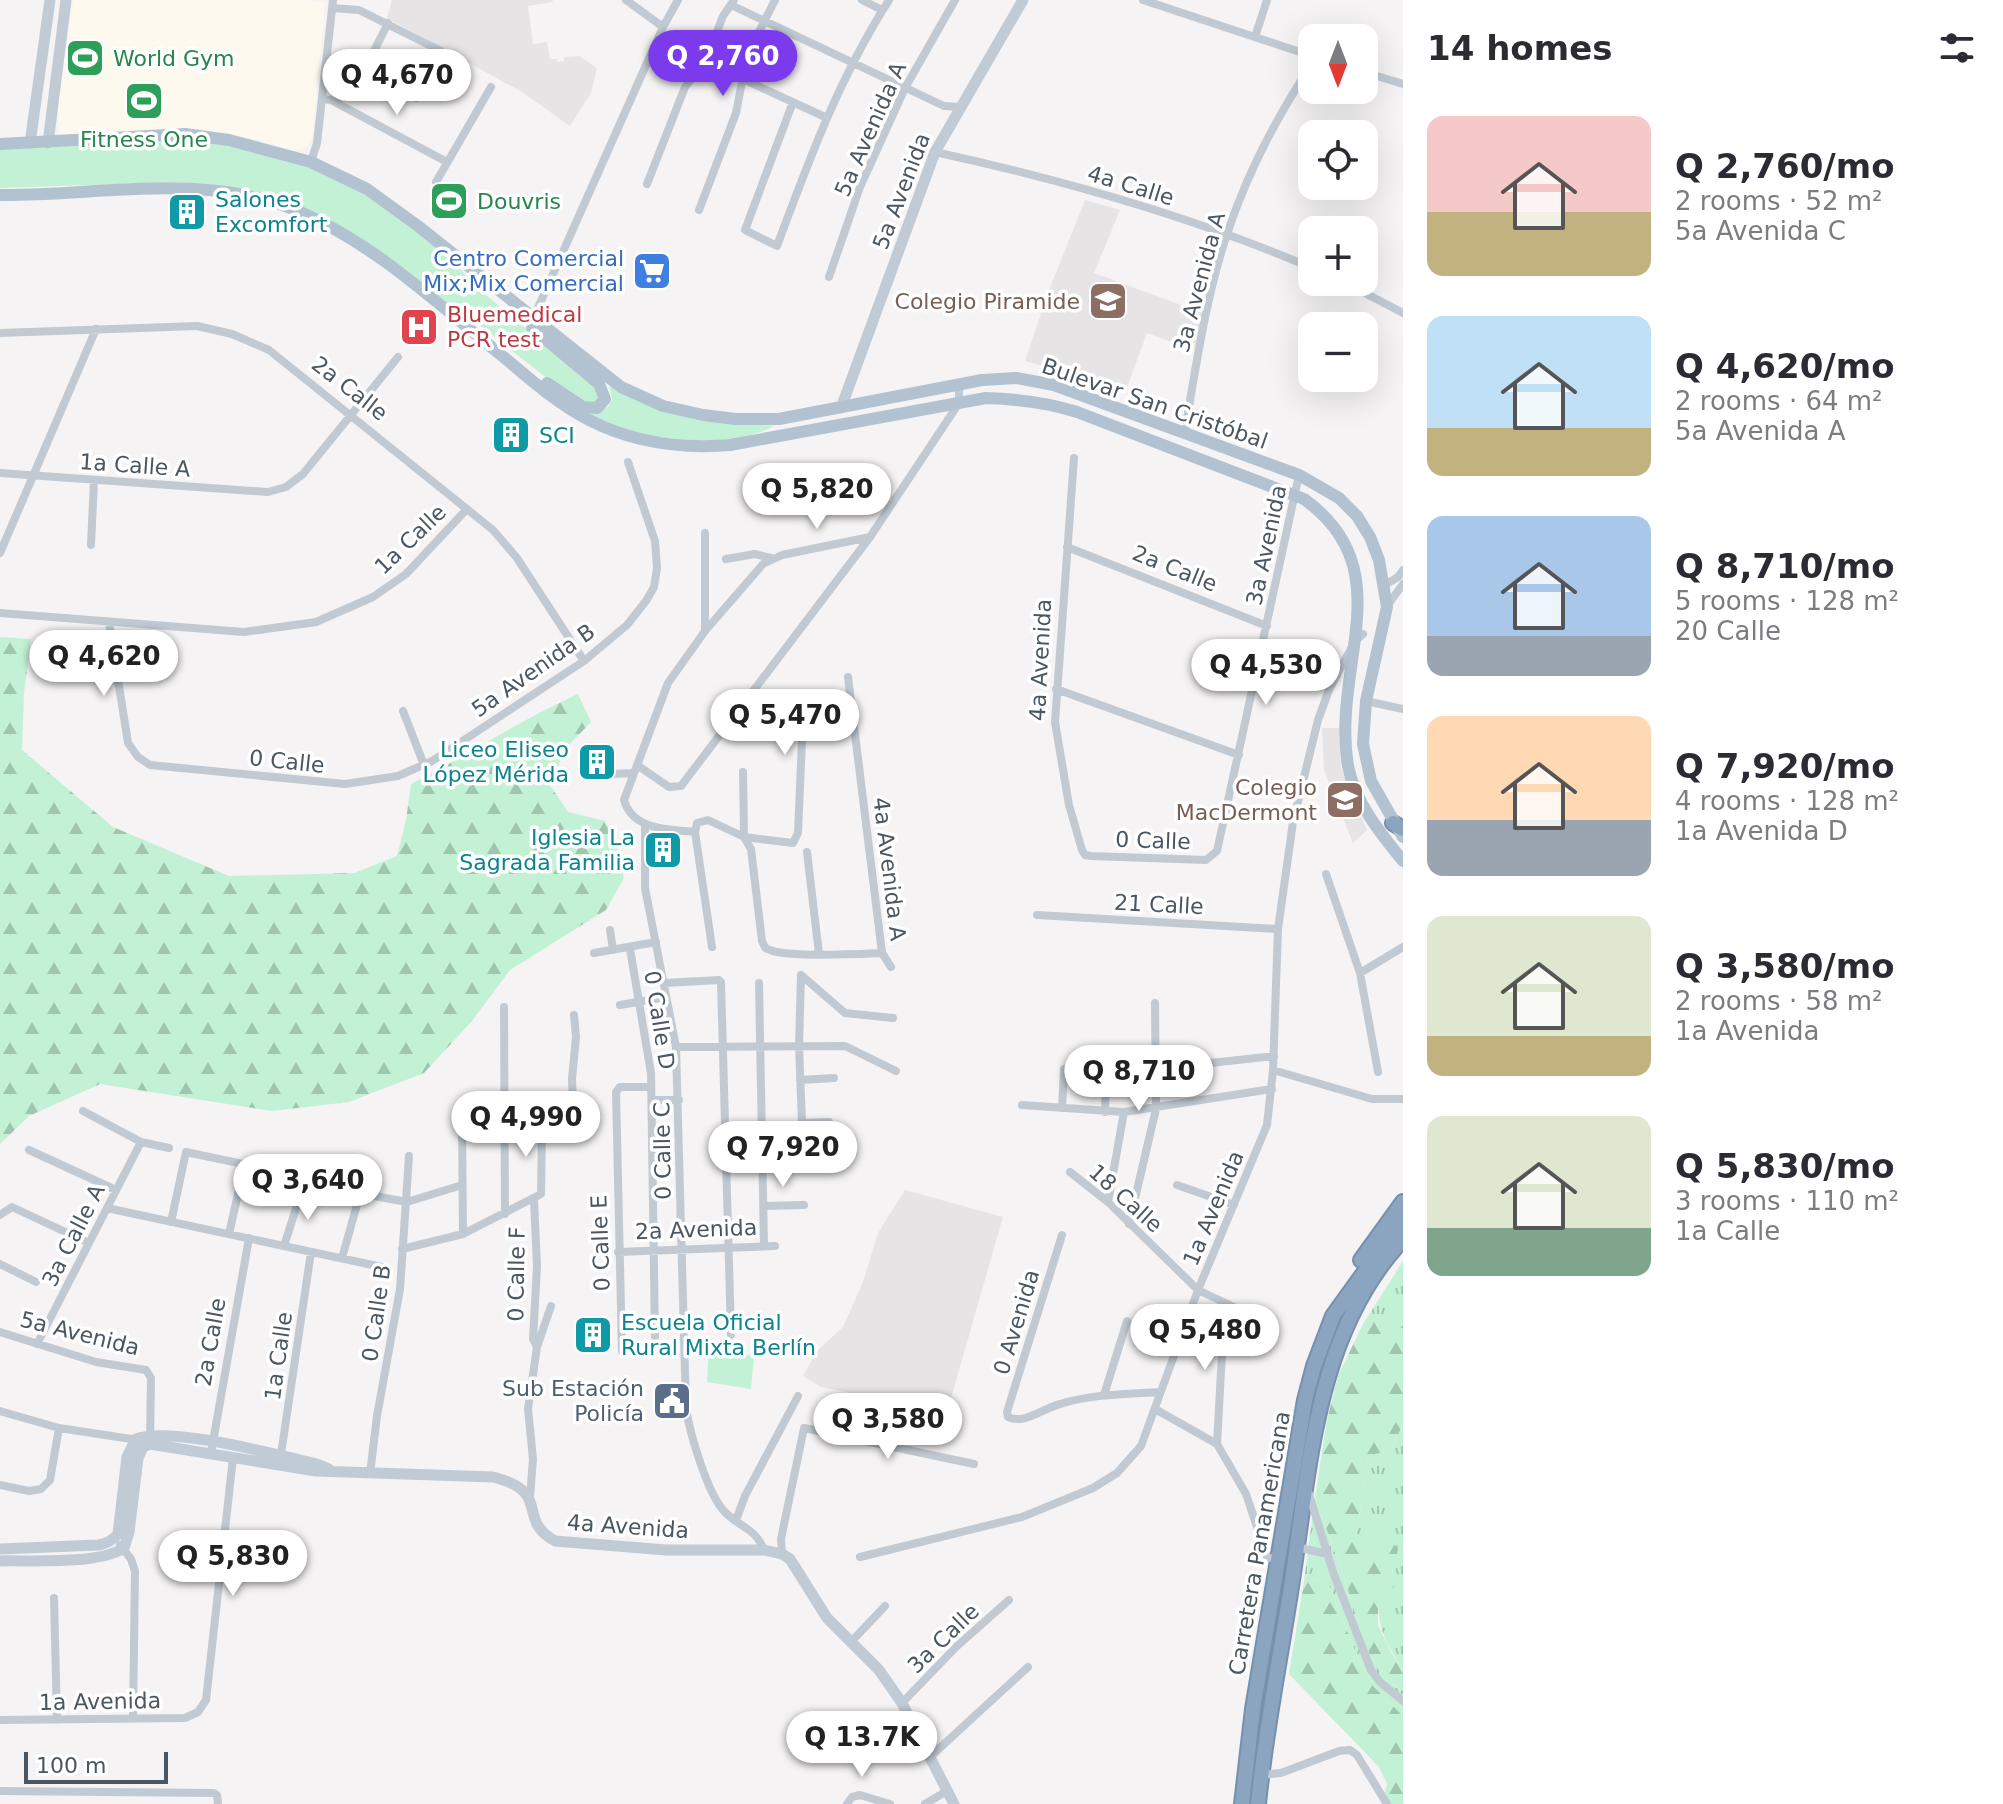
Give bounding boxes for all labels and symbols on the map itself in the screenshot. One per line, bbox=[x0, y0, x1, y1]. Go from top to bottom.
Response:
north arrow bbox=[1298, 24, 1378, 104]
pin: Q 2,760 bbox=[649, 30, 797, 98]
sports icon: World Gym bbox=[64, 37, 106, 79]
place label: World Gym bbox=[113, 46, 235, 71]
pin: Q 4,670 bbox=[323, 49, 471, 117]
street label: 5a Avenida A bbox=[829, 58, 911, 200]
sports icon: Fitness One bbox=[123, 80, 165, 122]
place label: Fitness One bbox=[80, 127, 208, 152]
street label: 5a Avenida bbox=[867, 129, 935, 253]
street label: 4a Calle bbox=[1085, 161, 1177, 210]
sports icon: Douvris bbox=[428, 180, 470, 222]
place label: Salones Excomfort bbox=[215, 187, 328, 237]
place label: Douvris bbox=[477, 189, 561, 214]
building icon: Salones Excomfort bbox=[166, 191, 208, 233]
street label: 3a Avenida A bbox=[1169, 209, 1230, 355]
place label: Centro Comercial Mix;Mix Comercial bbox=[423, 246, 624, 296]
supermarket icon: Centro Comercial Mix;Mix Comercial bbox=[631, 250, 673, 292]
school or university icon: Colegio Piramide bbox=[1087, 280, 1129, 322]
place label: Colegio Piramide bbox=[895, 289, 1080, 314]
place label: Bluemedical PCR test bbox=[447, 302, 582, 352]
hospital icon: Bluemedical PCR test bbox=[398, 306, 440, 348]
street label: 2a Calle bbox=[307, 351, 392, 426]
street label: Bulevar San Cristóbal bbox=[1039, 353, 1271, 454]
building icon: SCI bbox=[490, 414, 532, 456]
place label: SCI bbox=[539, 423, 575, 448]
street label: 1a Calle A bbox=[79, 449, 191, 482]
pin: Q 5,820 bbox=[743, 463, 891, 531]
street label: 3a Avenida bbox=[1242, 483, 1291, 608]
street label: 1a Calle bbox=[370, 499, 451, 579]
street label: 2a Calle bbox=[1129, 540, 1221, 597]
street label: 4a Avenida bbox=[1025, 598, 1056, 722]
street label: 5a Avenida B bbox=[467, 619, 600, 722]
pin: Q 4,620 bbox=[30, 630, 178, 698]
pin: Q 4,530 bbox=[1192, 639, 1340, 707]
pin: Q 5,470 bbox=[711, 689, 859, 757]
place label: Liceo Eliseo López Mérida bbox=[423, 737, 569, 787]
building icon: Liceo Eliseo López Mérida bbox=[576, 741, 618, 783]
street label: 0 Calle bbox=[248, 745, 326, 778]
place label: Colegio MacDermont bbox=[1176, 775, 1317, 825]
school or university icon: Colegio MacDermont bbox=[1324, 779, 1366, 821]
street label: 4a Avenida A bbox=[868, 796, 911, 942]
place label: Iglesia La Sagrada Familia bbox=[459, 825, 635, 875]
street label: 0 Calle bbox=[1115, 827, 1191, 854]
building icon: Iglesia La Sagrada Familia bbox=[642, 829, 684, 871]
street label: 21 Calle bbox=[1114, 890, 1204, 919]
street label: 0 Calle D bbox=[639, 969, 680, 1071]
pin: Q 8,710 bbox=[1065, 1045, 1213, 1113]
pin: Q 4,990 bbox=[452, 1091, 600, 1159]
street label: 0 Calle C bbox=[649, 1102, 676, 1200]
pin: Q 7,920 bbox=[709, 1121, 857, 1189]
street label: 1a Avenida bbox=[1178, 1147, 1249, 1269]
pin: Q 3,640 bbox=[234, 1154, 382, 1222]
street label: 18 Calle bbox=[1084, 1159, 1167, 1238]
street label: 3a Calle A bbox=[37, 1180, 110, 1290]
street label: 0 Calle E bbox=[586, 1194, 615, 1292]
street label: 2a Avenida bbox=[634, 1215, 758, 1244]
street label: 0 Calle F bbox=[503, 1226, 530, 1322]
street label: 0 Calle B bbox=[357, 1263, 396, 1363]
street label: 0 Avenida bbox=[989, 1266, 1044, 1378]
street label: 2a Calle bbox=[190, 1296, 231, 1388]
pin: Q 5,480 bbox=[1131, 1304, 1279, 1372]
street label: 5a Avenida bbox=[18, 1307, 142, 1360]
street label: 1a Calle bbox=[260, 1310, 297, 1402]
place label: Escuela Oficial Rural Mixta Berlín bbox=[621, 1310, 816, 1360]
building icon: Escuela Oficial Rural Mixta Berlín bbox=[572, 1314, 614, 1356]
place label: Sub Estación Policía bbox=[502, 1376, 644, 1426]
public building icon: Sub Estación Policía bbox=[651, 1380, 693, 1422]
pin: Q 3,580 bbox=[814, 1393, 962, 1461]
street label: Carretera Panamericana bbox=[1224, 1409, 1295, 1677]
street label: 4a Avenida bbox=[566, 1510, 690, 1543]
pin: Q 5,830 bbox=[159, 1530, 307, 1598]
street label: 3a Calle bbox=[903, 1598, 984, 1678]
street label: 1a Avenida bbox=[39, 1688, 161, 1715]
pin: Q 13.7K bbox=[788, 1711, 936, 1779]
scale bar bbox=[24, 1748, 168, 1784]

